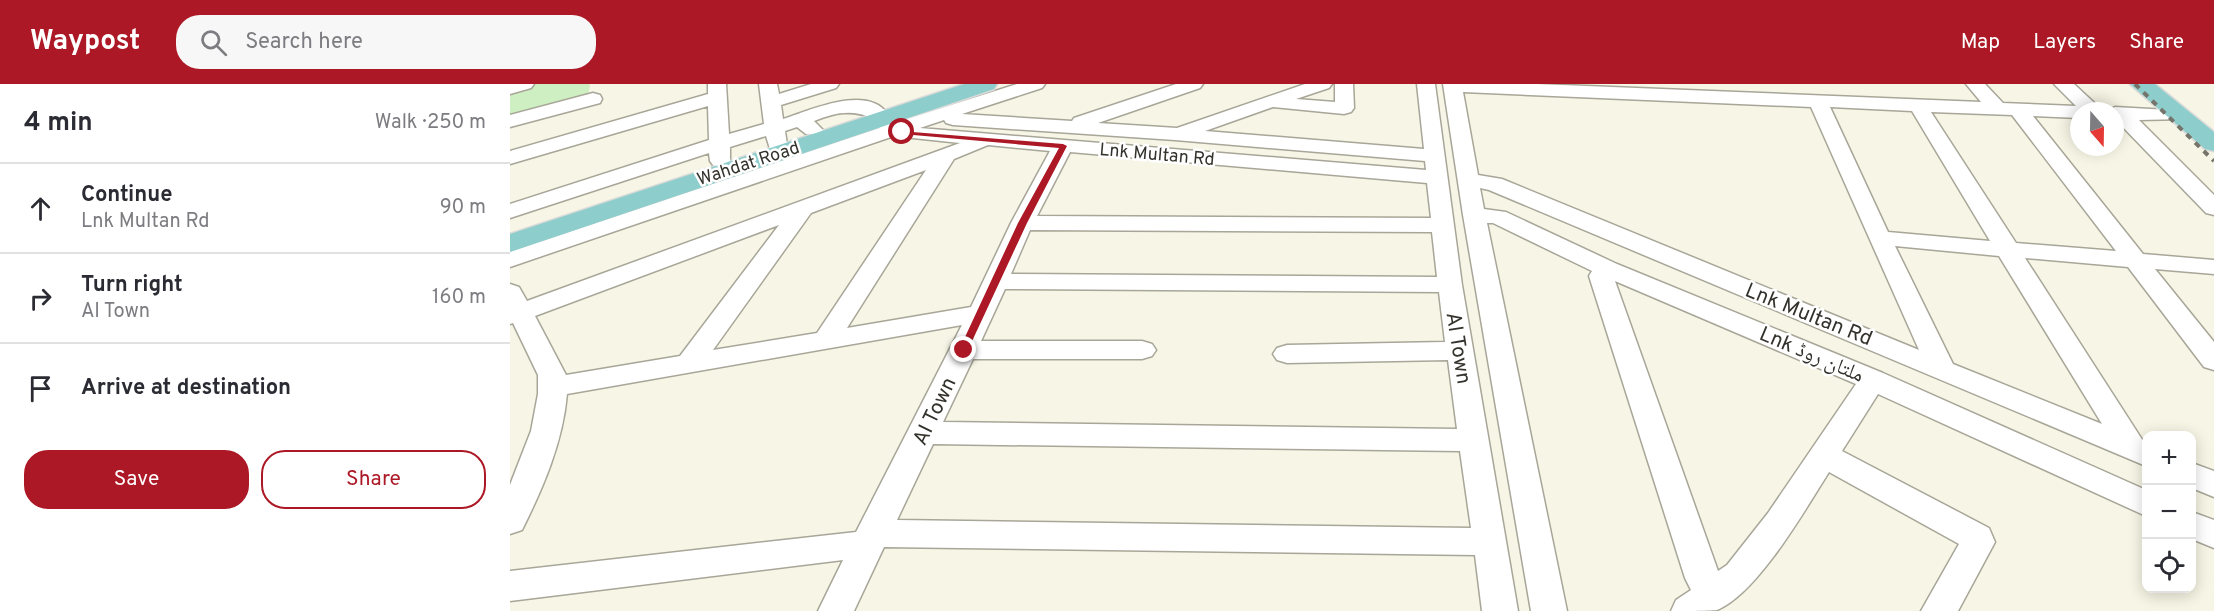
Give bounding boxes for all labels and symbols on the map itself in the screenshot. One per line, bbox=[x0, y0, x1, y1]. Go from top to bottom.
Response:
north arrow bbox=[2070, 102, 2124, 156]
route start bbox=[888, 118, 914, 144]
street label: Wahdat Road bbox=[694, 137, 803, 192]
street label: Lnk Multan Rd bbox=[1098, 139, 1215, 172]
street label: Lnk Multan Rd bbox=[1741, 278, 1876, 353]
street label: AI Town bbox=[1439, 310, 1477, 386]
street label: Lnk ملتان روڈ bbox=[1755, 321, 1868, 390]
route end bbox=[950, 336, 976, 362]
street label: AI Town bbox=[907, 373, 963, 450]

